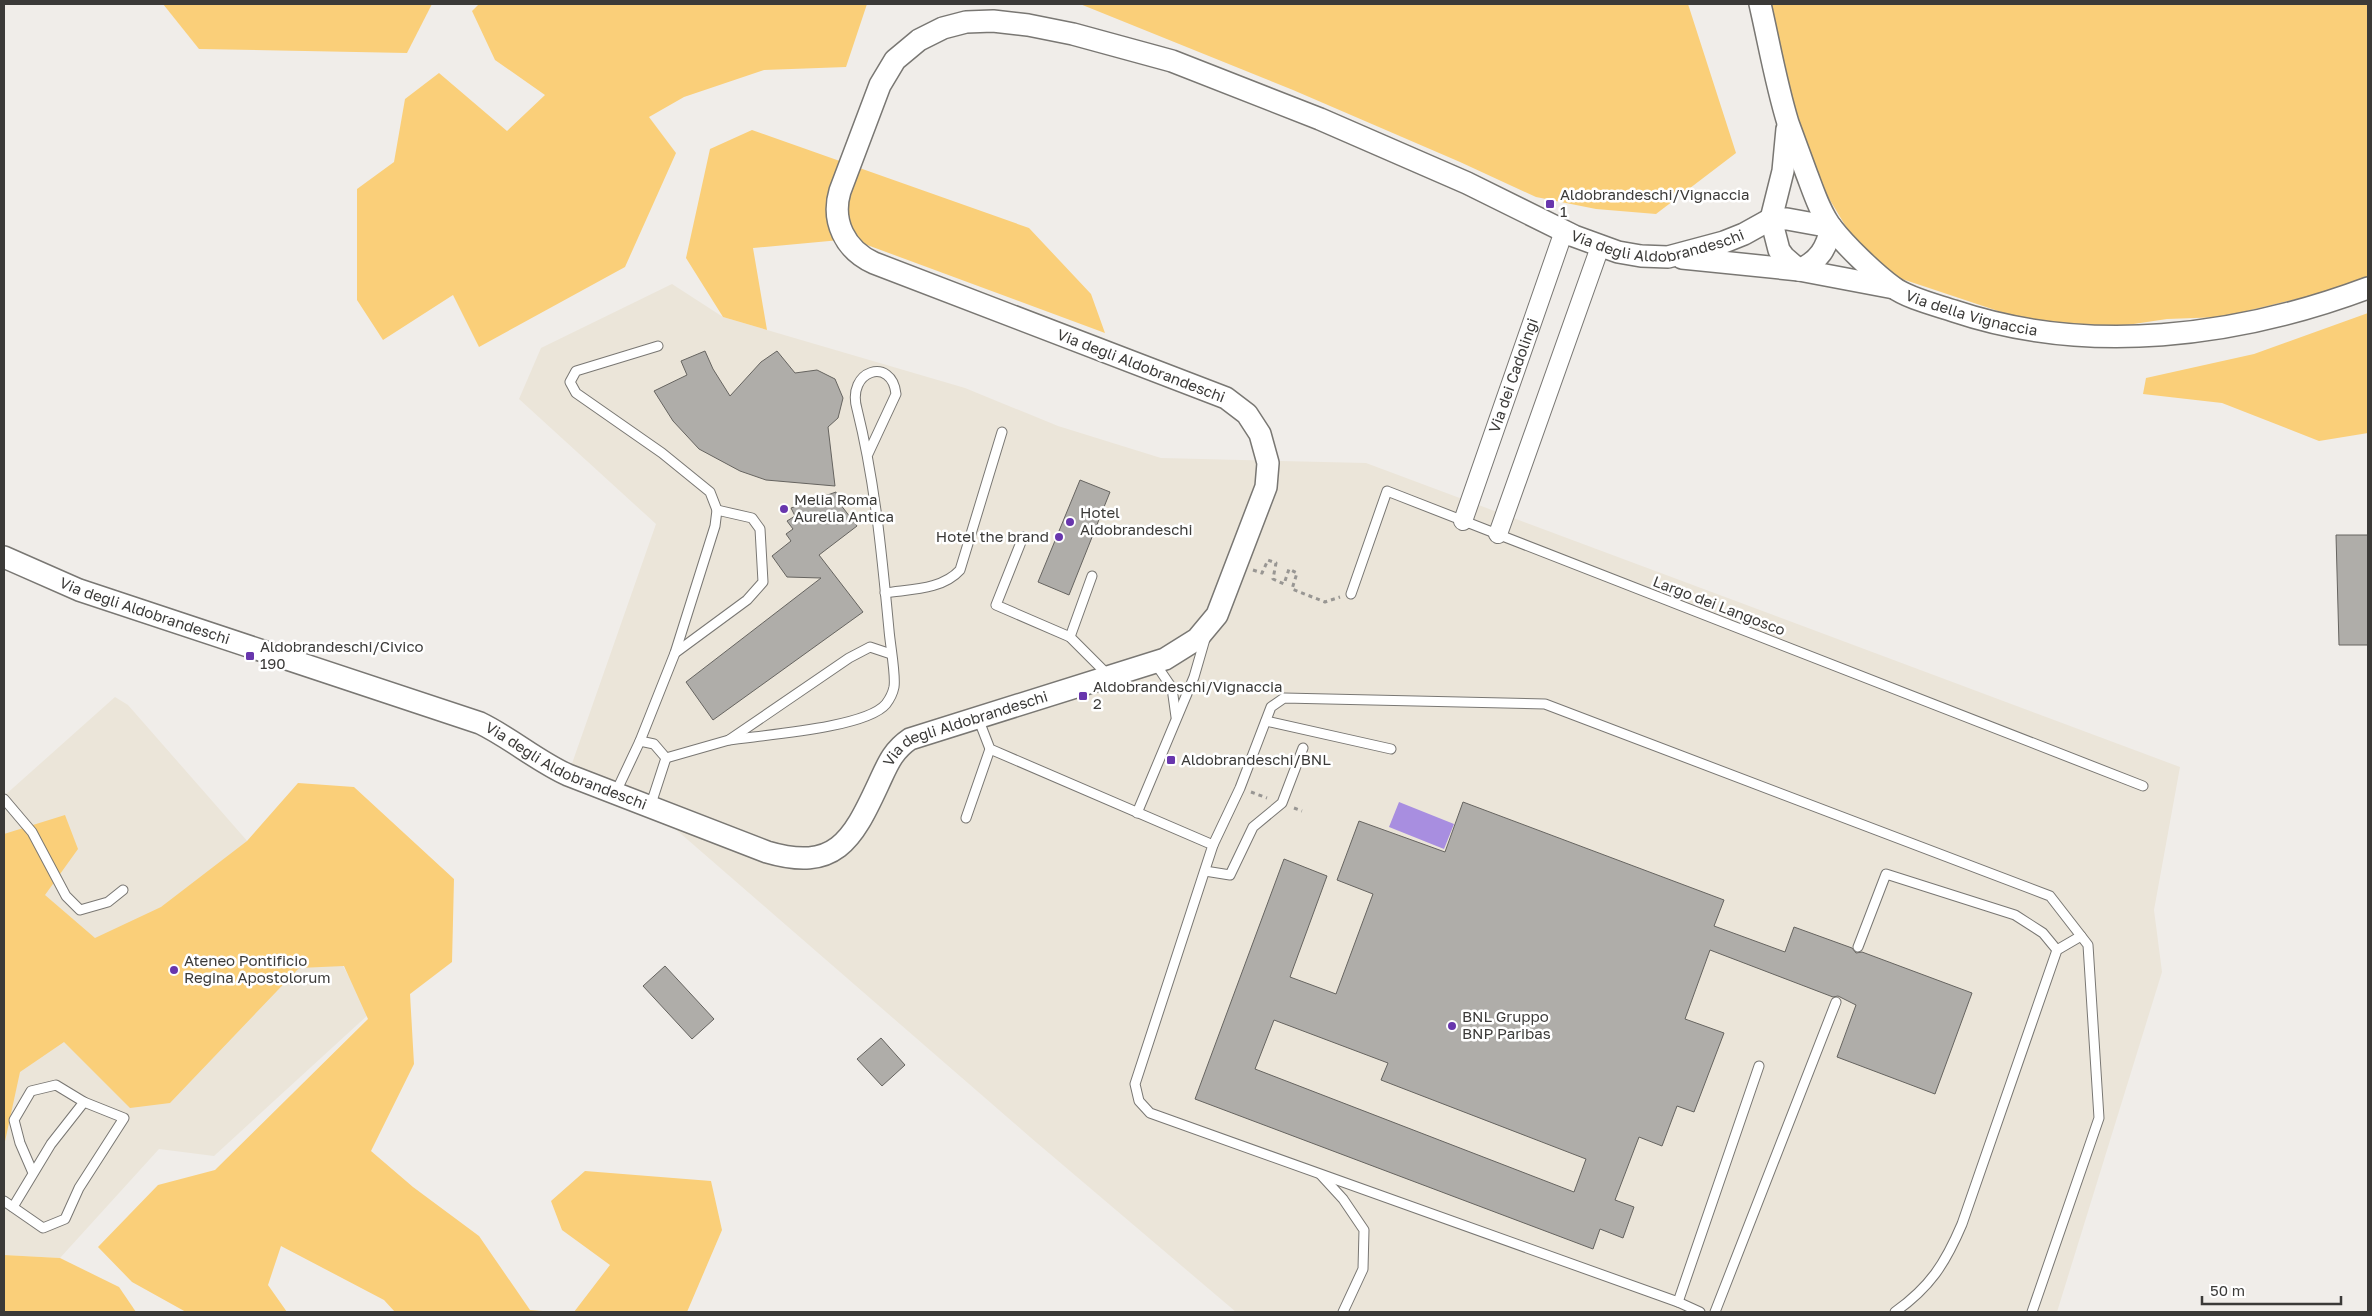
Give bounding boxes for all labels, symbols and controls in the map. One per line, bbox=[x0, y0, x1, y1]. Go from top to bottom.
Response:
place label: Aldobrandeschi/Vignaccia 1 bbox=[1560, 185, 1750, 220]
marker: Aldobrandeschi/Vignaccia 1 bbox=[1544, 198, 1556, 210]
street label: Via degli Aldobrandeschi bbox=[1569, 222, 1747, 240]
text: Via degli Aldobrandeschi bbox=[1569, 225, 1746, 265]
street label: Via della Vignaccia bbox=[1903, 286, 2039, 339]
street label: Via dei Cadolingi bbox=[1484, 315, 1541, 435]
street label: Via degli Aldobrandeschi bbox=[1055, 325, 1228, 405]
place label: Melia Roma Aurelia Antica bbox=[794, 490, 894, 525]
marker: Melia Roma Aurelia Antica bbox=[778, 503, 790, 515]
place label: Hotel Aldobrandeschi bbox=[1080, 503, 1193, 538]
marker: Hotel Aldobrandeschi bbox=[1064, 516, 1076, 528]
place label: Hotel the brand bbox=[936, 527, 1049, 545]
marker: Hotel the brand bbox=[1053, 531, 1065, 543]
street label: Largo dei Langosco bbox=[1651, 572, 1788, 639]
street label: Via degli Aldobrandeschi bbox=[57, 573, 233, 647]
place label: Aldobrandeschi/Civico 190 bbox=[260, 637, 424, 672]
marker: Aldobrandeschi/Civico 190 bbox=[244, 650, 256, 662]
place label: Aldobrandeschi/Vignaccia 2 bbox=[1093, 677, 1283, 712]
street label: Via degli Aldobrandeschi bbox=[879, 686, 1050, 769]
marker: Aldobrandeschi/Vignaccia 2 bbox=[1077, 690, 1089, 702]
street label: Via degli Aldobrandeschi bbox=[483, 717, 650, 813]
place label: Aldobrandeschi/BNL bbox=[1181, 750, 1331, 768]
marker: Aldobrandeschi/BNL bbox=[1165, 754, 1177, 766]
place label: Ateneo Pontificio Regina Apostolorum bbox=[184, 951, 331, 986]
marker: Ateneo Pontificio Regina Apostolorum bbox=[168, 964, 180, 976]
place label: BNL Gruppo BNP Paribas bbox=[1462, 1007, 1551, 1042]
marker: BNL Gruppo BNP Paribas bbox=[1446, 1020, 1458, 1032]
scale bar bbox=[2202, 1274, 2341, 1306]
text: 50 m bbox=[2210, 1281, 2245, 1299]

